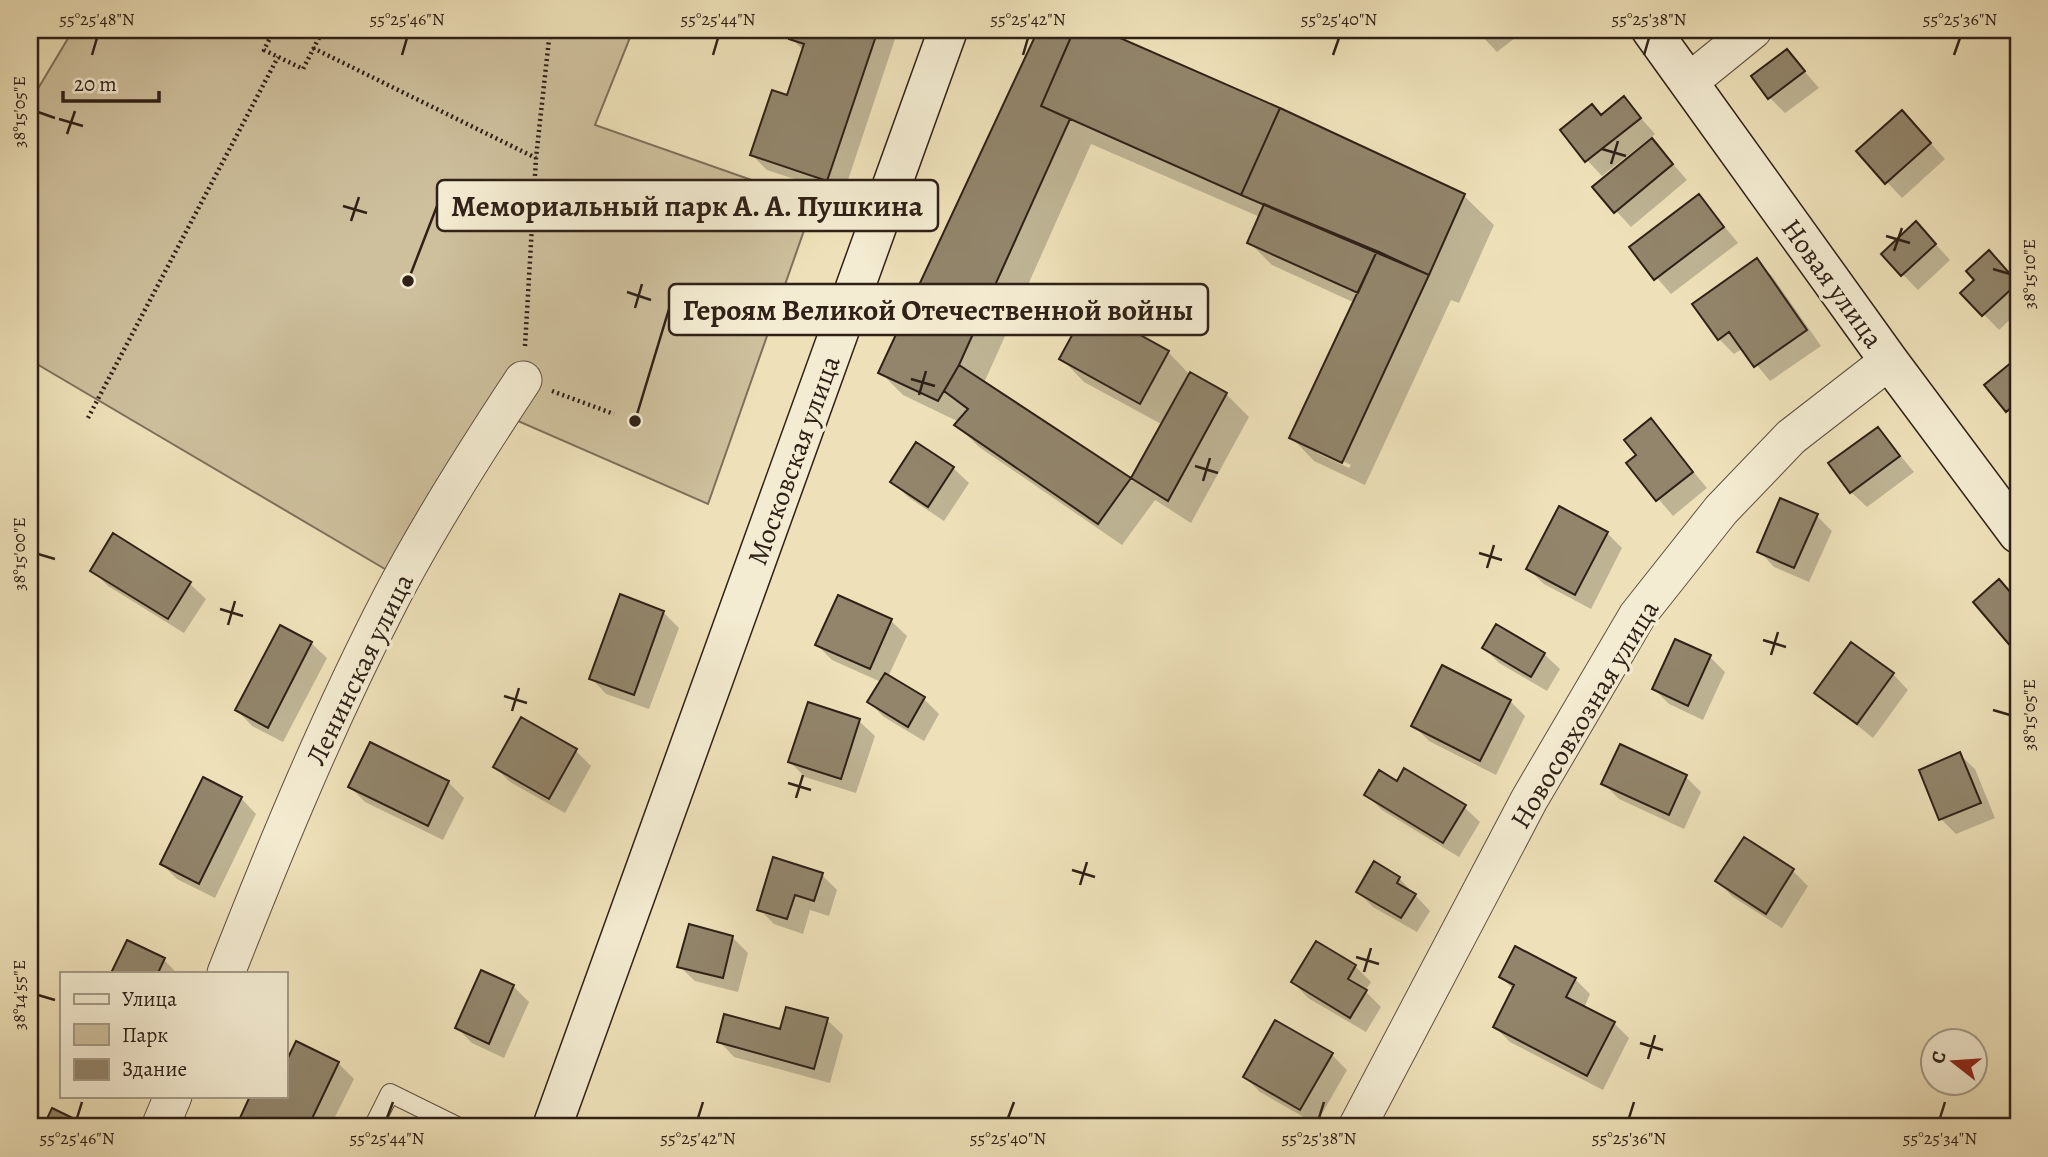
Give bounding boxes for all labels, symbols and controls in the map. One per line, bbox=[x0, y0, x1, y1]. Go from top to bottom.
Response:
text: 55°25'48"N bbox=[59, 7, 135, 31]
text: 55°25'46"N bbox=[369, 7, 445, 31]
text: 55°25'44"N bbox=[681, 7, 756, 31]
text: 55°25'42"N bbox=[990, 7, 1066, 31]
text: 55°25'40"N bbox=[1301, 7, 1377, 31]
text: 55°25'38"N bbox=[1612, 7, 1687, 31]
text: 55°25'36"N bbox=[1923, 7, 1997, 31]
scale bar bbox=[63, 60, 159, 104]
text: 20 m bbox=[74, 70, 117, 98]
text: 38°15'05"E bbox=[7, 76, 31, 148]
callout: Мемориальный парк А. А. Пушкина bbox=[437, 180, 938, 231]
text: Мемориальный парк А. А. Пушкина bbox=[451, 186, 924, 226]
street label: Новая улица bbox=[1772, 211, 1892, 356]
text: 38°15'10"E bbox=[2017, 239, 2041, 309]
callout: Героям Великой Отечественной войны bbox=[669, 284, 1208, 335]
text: Героям Великой Отечественной войны bbox=[682, 290, 1194, 330]
street label: Московская улица bbox=[738, 350, 850, 570]
text: 38°15'00"E bbox=[7, 517, 31, 591]
street label: Ленинская улица bbox=[297, 567, 423, 772]
street label: Новосовхозная улица bbox=[1501, 593, 1668, 836]
text: 38°15'05"E bbox=[2017, 679, 2041, 751]
text: 38°14'55"E bbox=[7, 960, 31, 1030]
legend bbox=[60, 972, 287, 1098]
text: Улица bbox=[122, 985, 177, 1013]
text: Парк bbox=[122, 1021, 168, 1049]
north arrow bbox=[1918, 1028, 1988, 1098]
text: С bbox=[1925, 1048, 1953, 1067]
text: Здание bbox=[122, 1055, 187, 1083]
text: 55°25'46"N bbox=[39, 1126, 115, 1150]
text: 55°25'44"N bbox=[350, 1126, 425, 1150]
text: 55°25'42"N bbox=[660, 1126, 736, 1150]
text: 55°25'40"N bbox=[970, 1126, 1046, 1150]
text: 55°25'38"N bbox=[1282, 1126, 1357, 1150]
text: 55°25'36"N bbox=[1592, 1126, 1666, 1150]
text: 55°25'34"N bbox=[1903, 1126, 1977, 1150]

